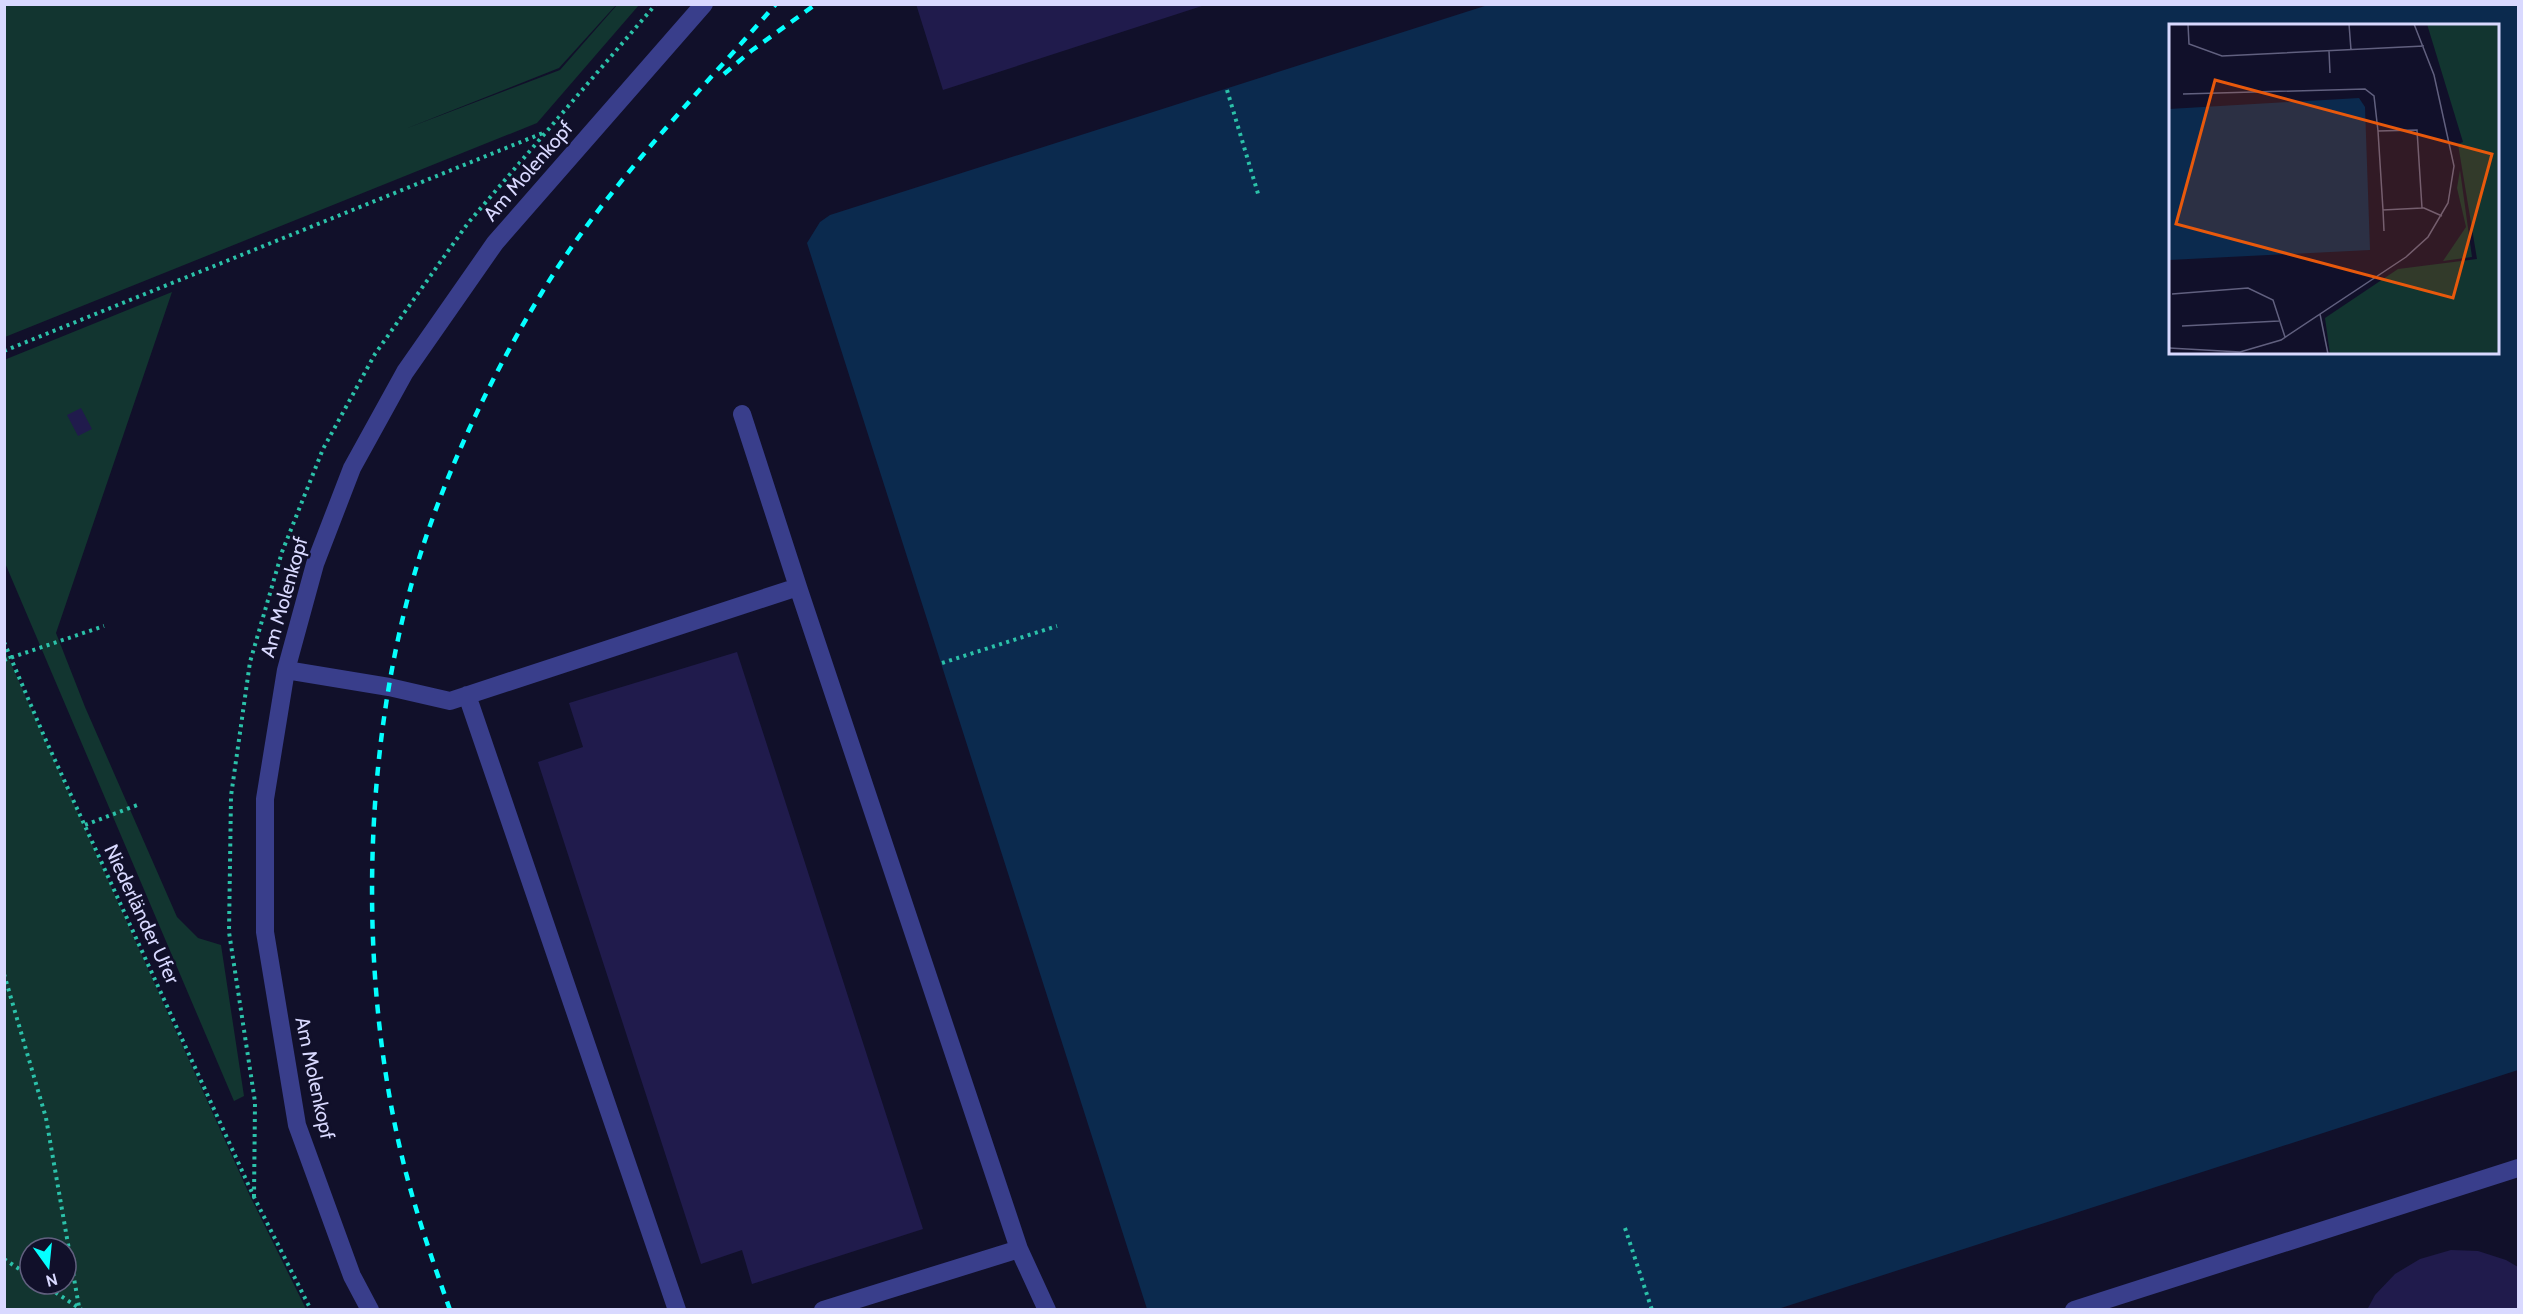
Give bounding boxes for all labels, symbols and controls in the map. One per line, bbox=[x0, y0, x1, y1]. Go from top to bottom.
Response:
inset map bbox=[2169, 24, 2499, 354]
street label: Am Molenkopf bbox=[478, 116, 578, 226]
street label: Am Molenkopf bbox=[255, 533, 313, 660]
street label: Niederländer Ufer bbox=[99, 840, 185, 988]
street label: Am Molenkopf bbox=[290, 1015, 340, 1142]
north arrow bbox=[18, 1236, 78, 1296]
text: N bbox=[44, 1269, 60, 1291]

